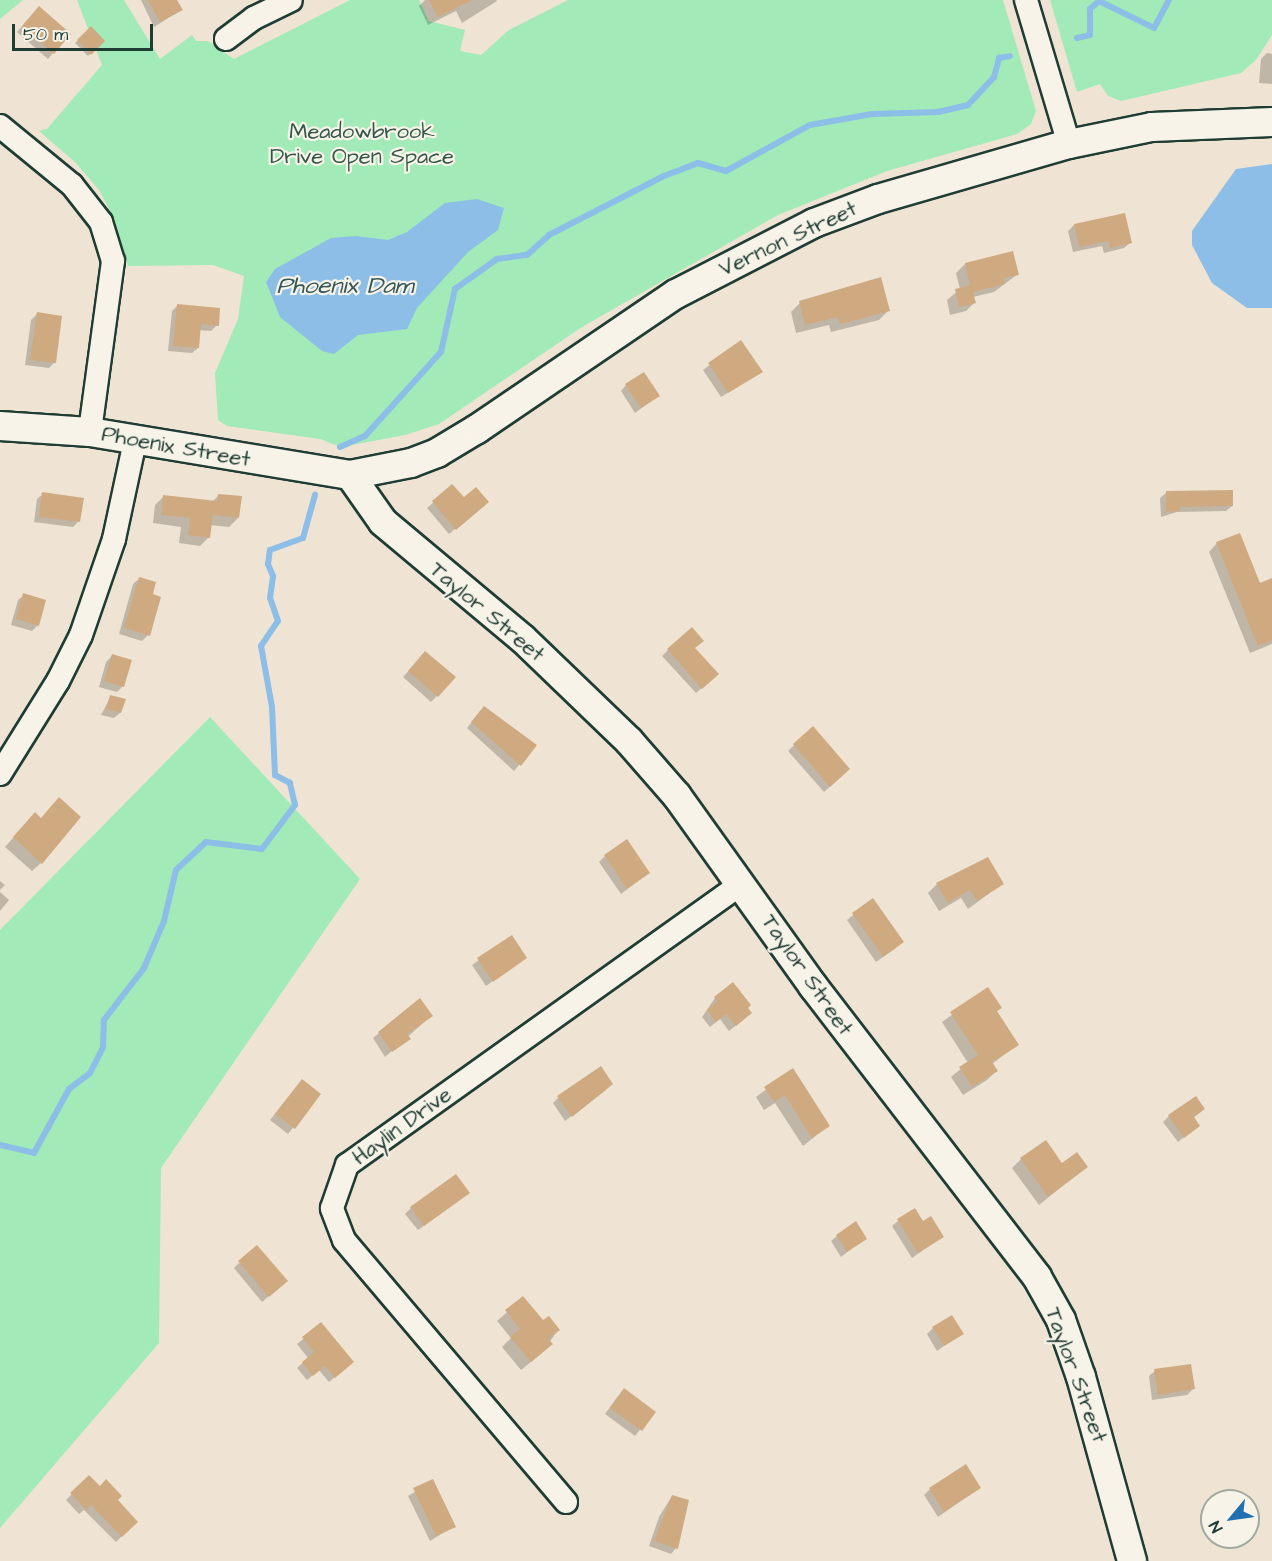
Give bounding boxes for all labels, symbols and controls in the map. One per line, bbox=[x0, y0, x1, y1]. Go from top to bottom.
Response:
scale bar bbox=[15, 12, 156, 50]
text: 50 m bbox=[23, 22, 68, 47]
park label: Meadowbrook Drive Open Space bbox=[270, 118, 454, 170]
street label: Vernon Street bbox=[715, 196, 861, 282]
water label: Phoenix Dam bbox=[277, 273, 413, 301]
street label: Phoenix Street bbox=[100, 421, 252, 473]
street label: Taylor Street bbox=[424, 556, 550, 668]
street label: Taylor Street bbox=[756, 909, 858, 1041]
street label: Haylin Drive bbox=[347, 1081, 457, 1171]
street label: Taylor Street bbox=[1039, 1304, 1113, 1446]
north arrow bbox=[1200, 1489, 1260, 1549]
text: N bbox=[1204, 1517, 1228, 1536]

